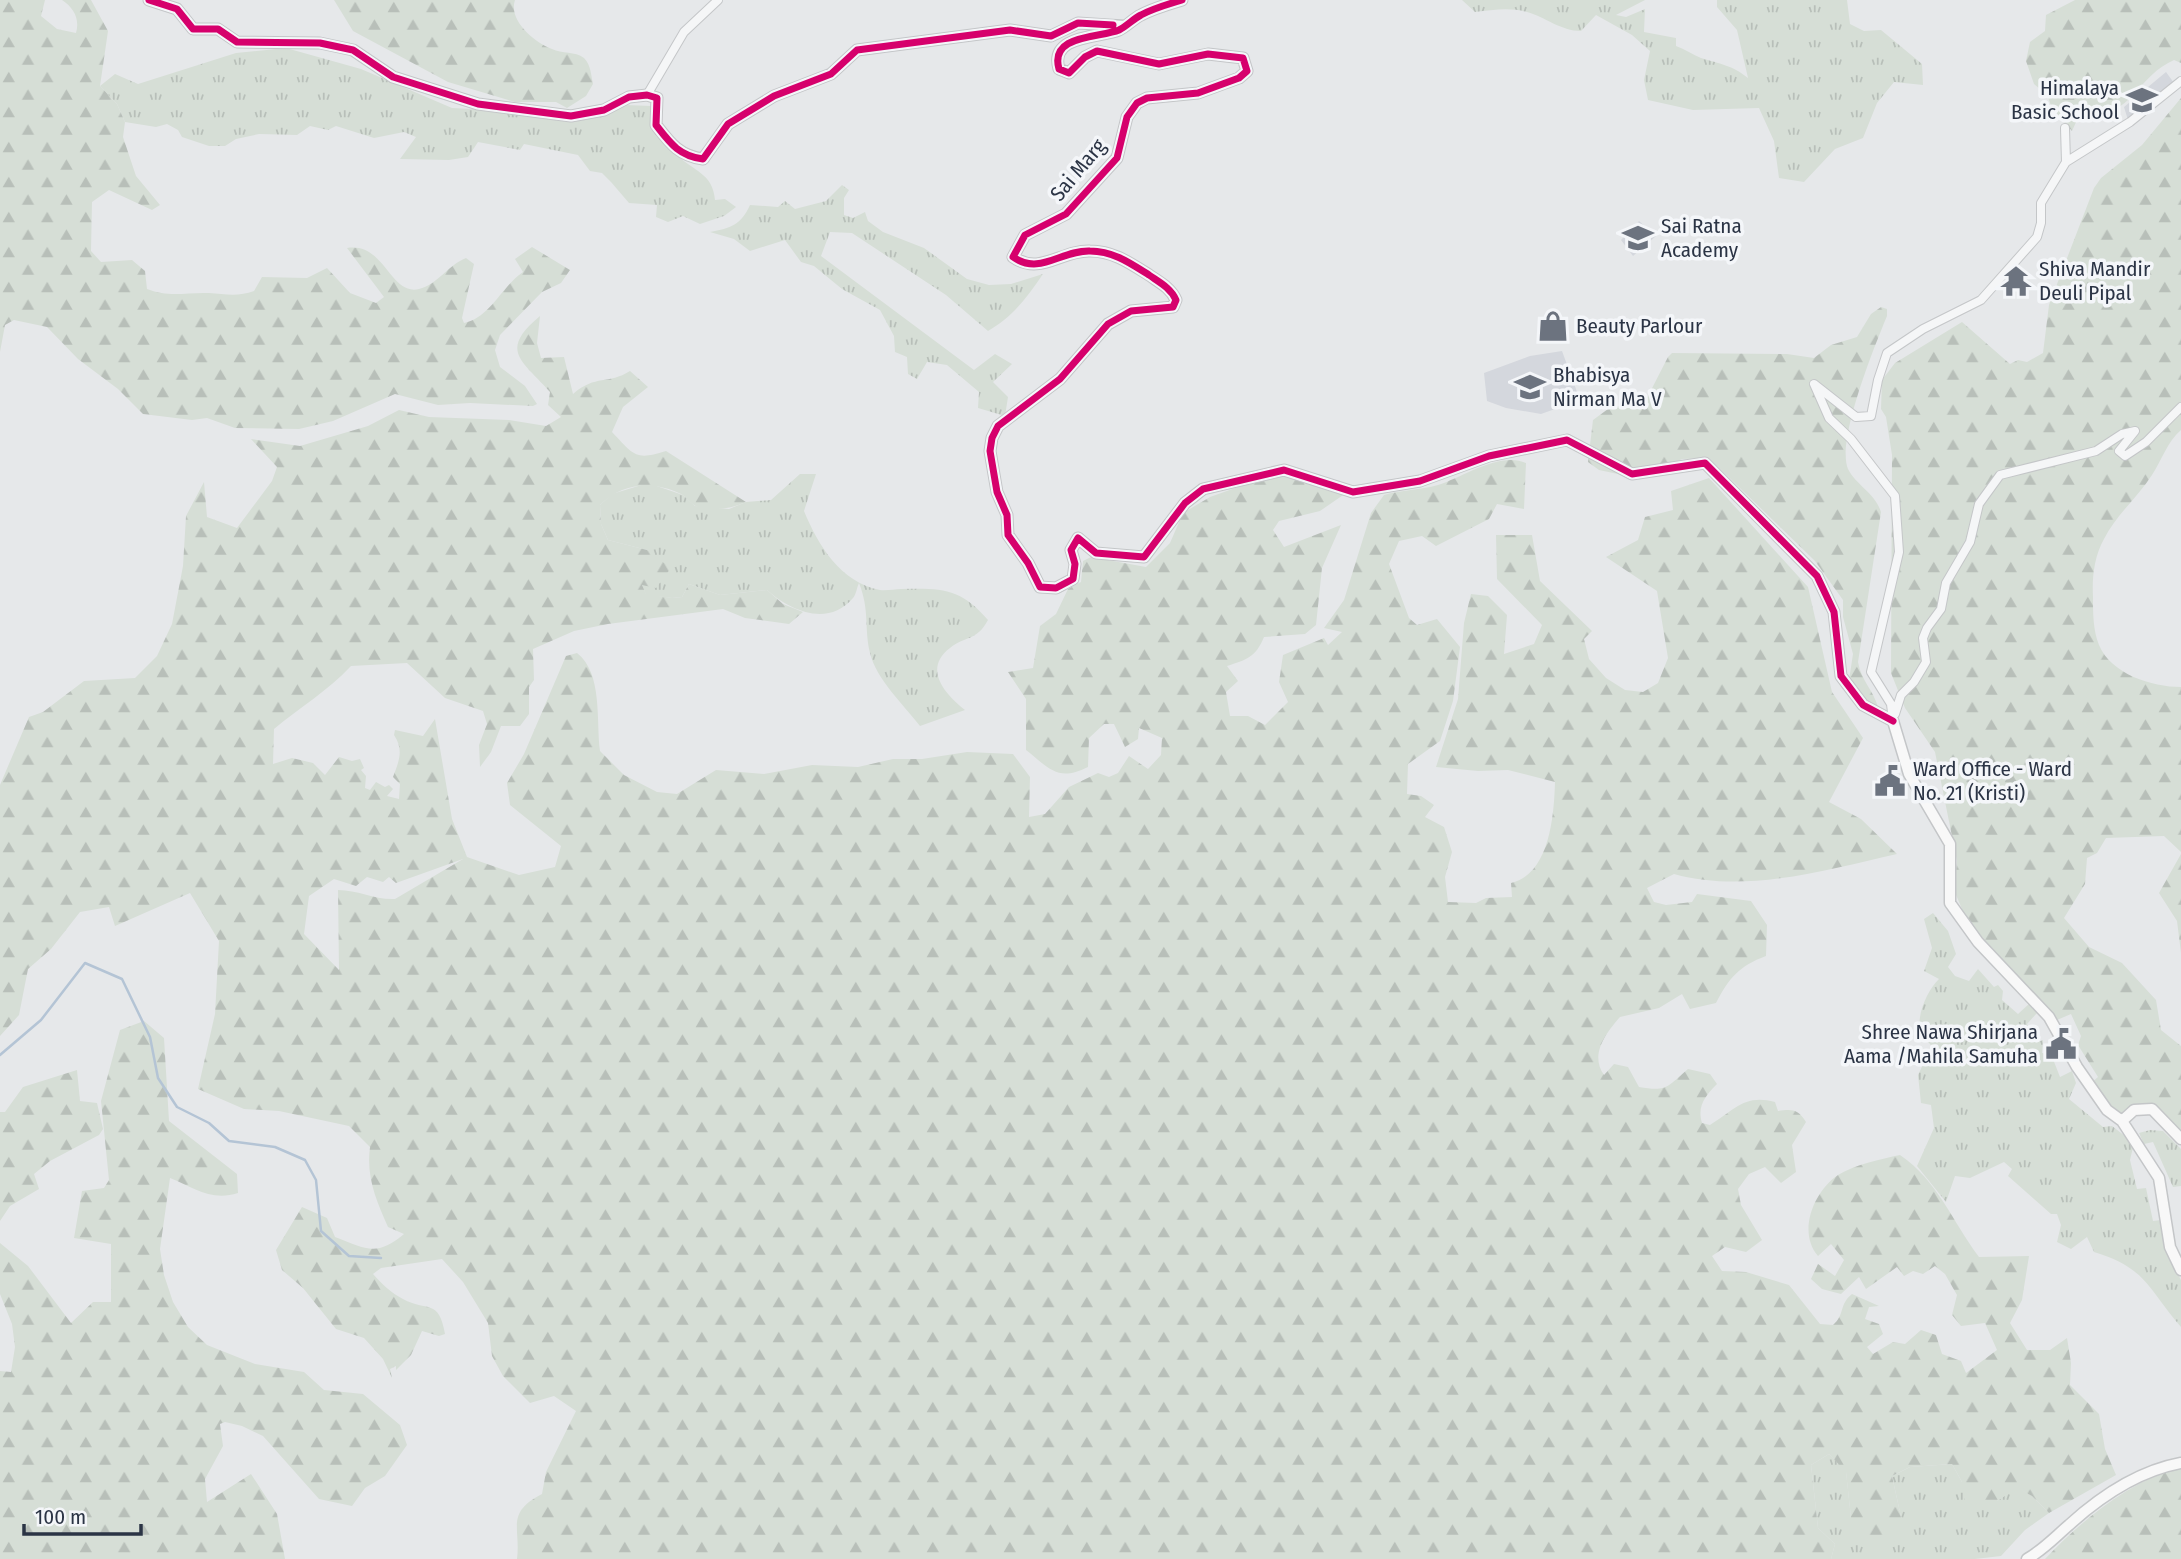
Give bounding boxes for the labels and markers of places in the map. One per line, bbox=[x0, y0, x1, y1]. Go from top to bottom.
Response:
place label: Himalaya Basic School bbox=[2011, 75, 2119, 125]
school or university icon: Himalaya Basic School bbox=[2125, 83, 2159, 117]
place label: Sai Ratna Academy bbox=[1661, 213, 1742, 263]
school or university icon: Sai Ratna Academy bbox=[1621, 221, 1655, 255]
place label: Shiva Mandir Deuli Pipal bbox=[2039, 256, 2151, 306]
temple icon: Shiva Mandir Deuli Pipal bbox=[1999, 264, 2033, 298]
shop icon: Beauty Parlour bbox=[1536, 309, 1570, 343]
place label: Beauty Parlour bbox=[1576, 313, 1703, 339]
place label: Bhabisya Nirman Ma V bbox=[1553, 362, 1662, 412]
school or university icon: Bhabisya Nirman Ma V bbox=[1513, 370, 1547, 404]
place label: Ward Office - Ward No. 21 (Kristi) bbox=[1913, 756, 2072, 806]
public building icon: Ward Office - Ward No. 21 (Kristi) bbox=[1873, 764, 1907, 798]
place label: Shree Nawa Shirjana Aama /Mahila Samuha bbox=[1844, 1019, 2038, 1069]
public building icon: Shree Nawa Shirjana Aama /Mahila Samuha bbox=[2044, 1027, 2078, 1061]

